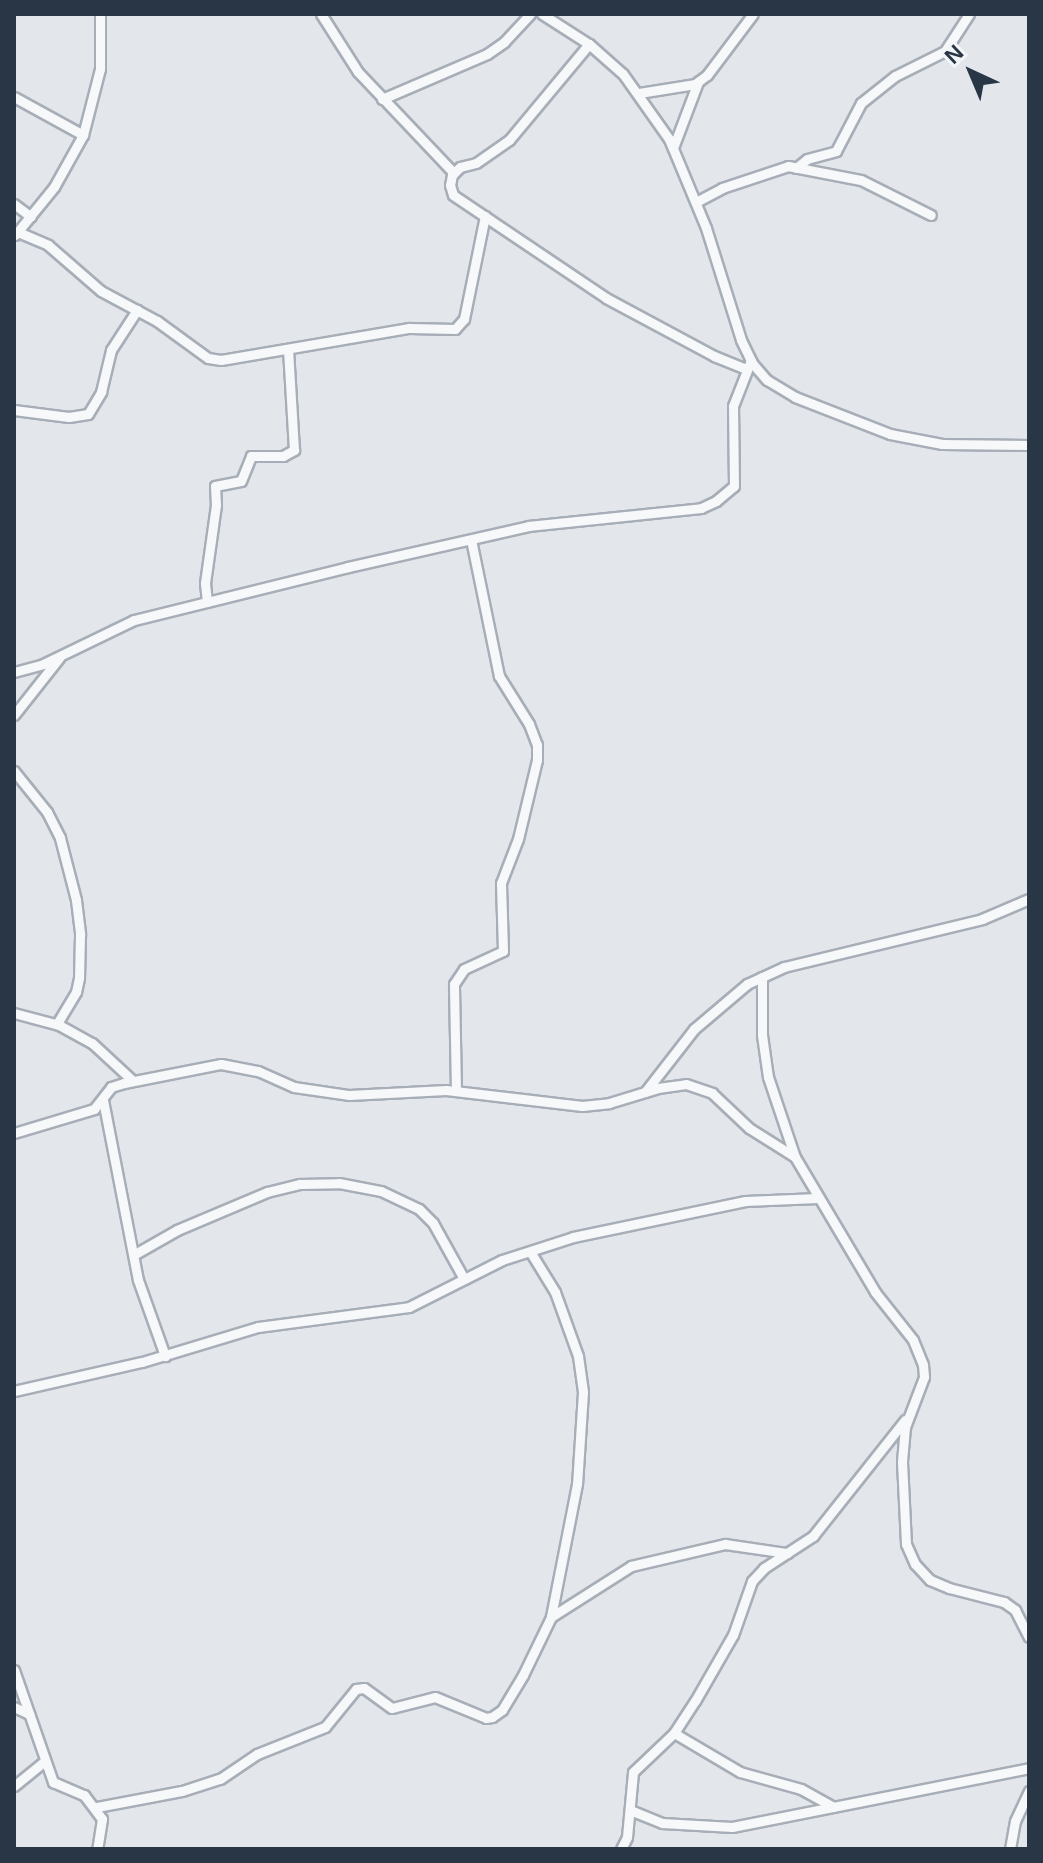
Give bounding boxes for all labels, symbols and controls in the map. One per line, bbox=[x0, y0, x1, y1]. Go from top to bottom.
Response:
north arrow bbox=[931, 32, 1011, 112]
text: N bbox=[940, 40, 968, 69]

